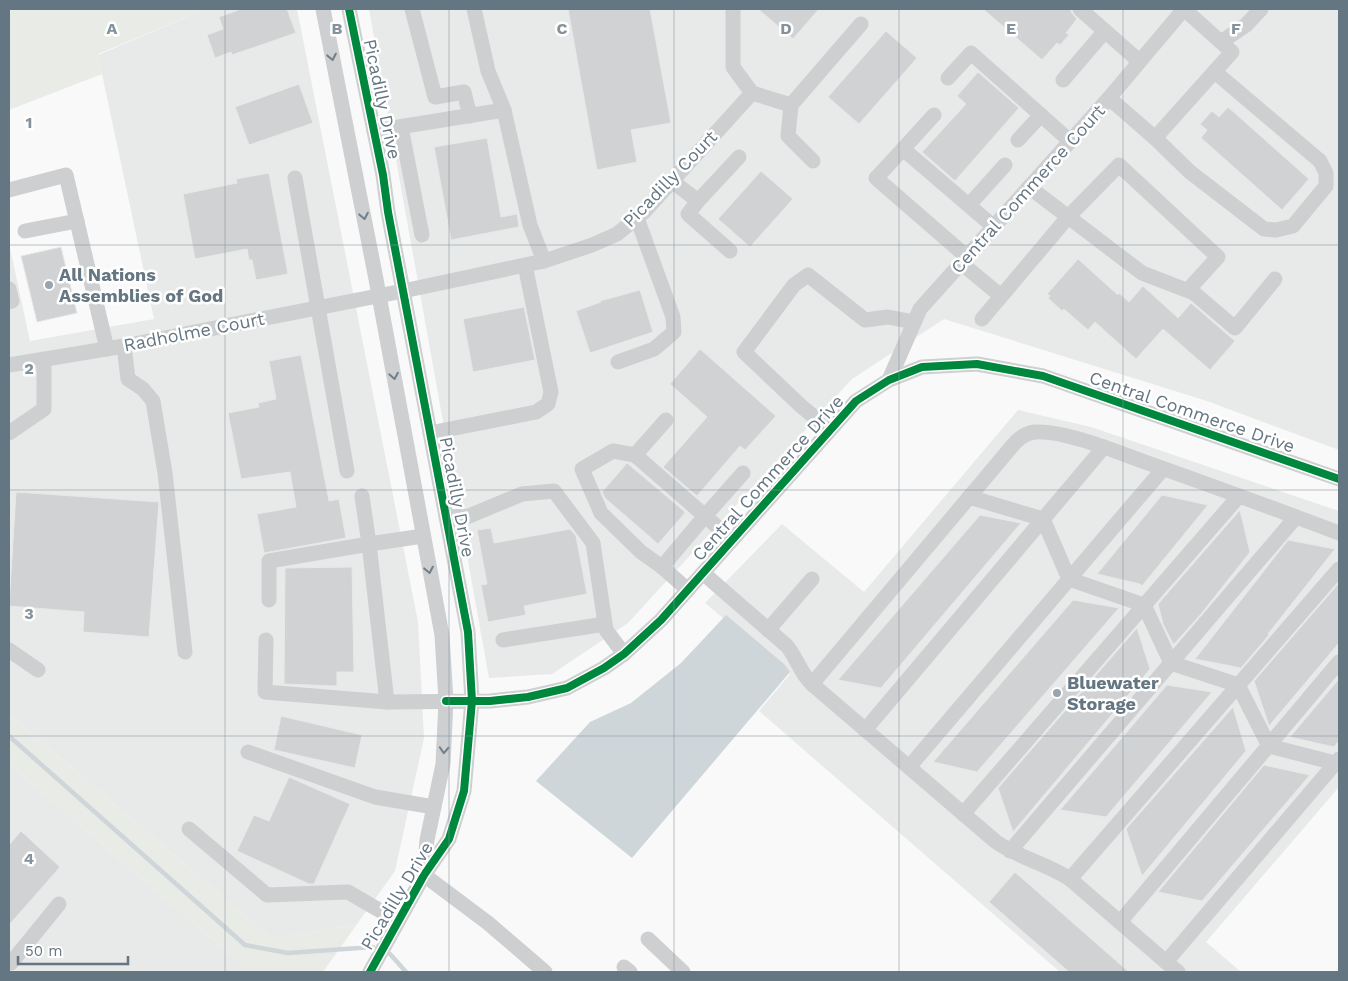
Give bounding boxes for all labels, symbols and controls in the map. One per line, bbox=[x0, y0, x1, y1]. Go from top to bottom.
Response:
text: A bbox=[107, 19, 118, 38]
text: B bbox=[332, 19, 343, 38]
text: C bbox=[557, 19, 568, 38]
text: D bbox=[780, 19, 792, 38]
text: E bbox=[1006, 19, 1016, 38]
text: F bbox=[1231, 19, 1241, 38]
street label: Picadilly Drive bbox=[359, 37, 405, 161]
one-way arrow bbox=[326, 52, 337, 61]
street label: Central Commerce Court bbox=[946, 100, 1109, 277]
text: 1 bbox=[26, 113, 32, 132]
street label: Picadilly Court bbox=[618, 126, 721, 231]
one-way arrow bbox=[358, 212, 368, 221]
place label: All Nations Assemblies of God bbox=[59, 264, 223, 306]
marker: All Nations Assemblies of God bbox=[43, 279, 55, 291]
street label: Radholme Court bbox=[122, 307, 267, 355]
text: 2 bbox=[24, 359, 34, 378]
street label: Central Commerce Drive bbox=[1087, 366, 1298, 457]
one-way arrow bbox=[388, 371, 398, 380]
street label: Central Commerce Drive bbox=[688, 390, 848, 565]
street label: Picadilly Drive bbox=[436, 435, 479, 559]
one-way arrow bbox=[424, 566, 434, 574]
text: 3 bbox=[24, 604, 34, 623]
place label: Bluewater Storage bbox=[1067, 672, 1159, 714]
marker: Bluewater Storage bbox=[1051, 687, 1063, 699]
one-way arrow bbox=[438, 746, 449, 754]
street label: Picadilly Drive bbox=[356, 838, 437, 954]
text: 4 bbox=[24, 849, 34, 868]
scale bar bbox=[18, 934, 128, 966]
text: 50 m bbox=[25, 942, 62, 960]

